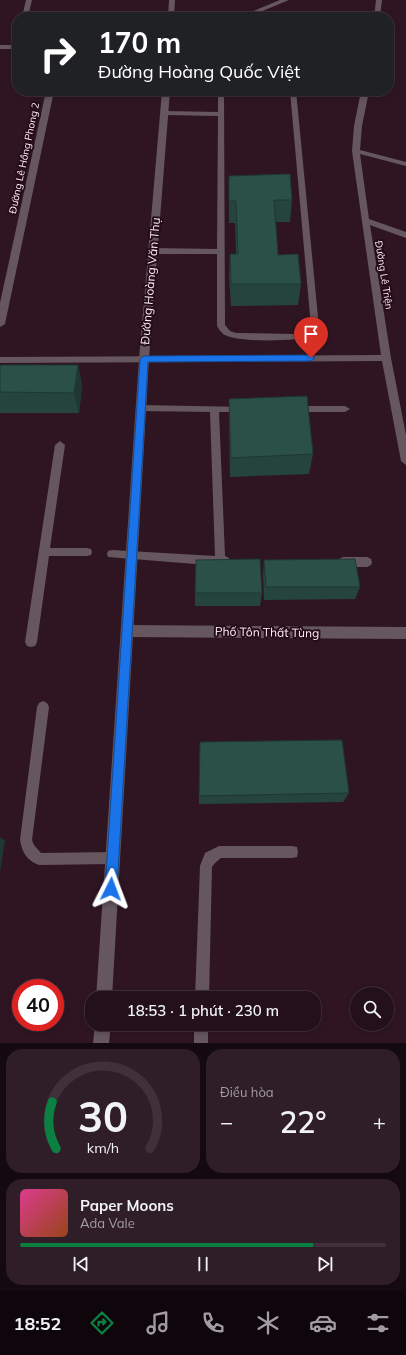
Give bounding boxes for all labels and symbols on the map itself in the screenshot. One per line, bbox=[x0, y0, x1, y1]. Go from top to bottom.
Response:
street label: Đường Lê Hồng Phong 2 bbox=[6, 101, 42, 215]
street label: Đường Hoàng Văn Thụ bbox=[137, 217, 163, 345]
street label: Đường Lê Triện bbox=[372, 240, 396, 310]
pin bbox=[294, 317, 328, 358]
street label: Phố Tôn Thất Tùng bbox=[215, 624, 319, 640]
position arrow bbox=[90, 868, 132, 910]
speed limit sign: 40 bbox=[12, 979, 64, 1031]

